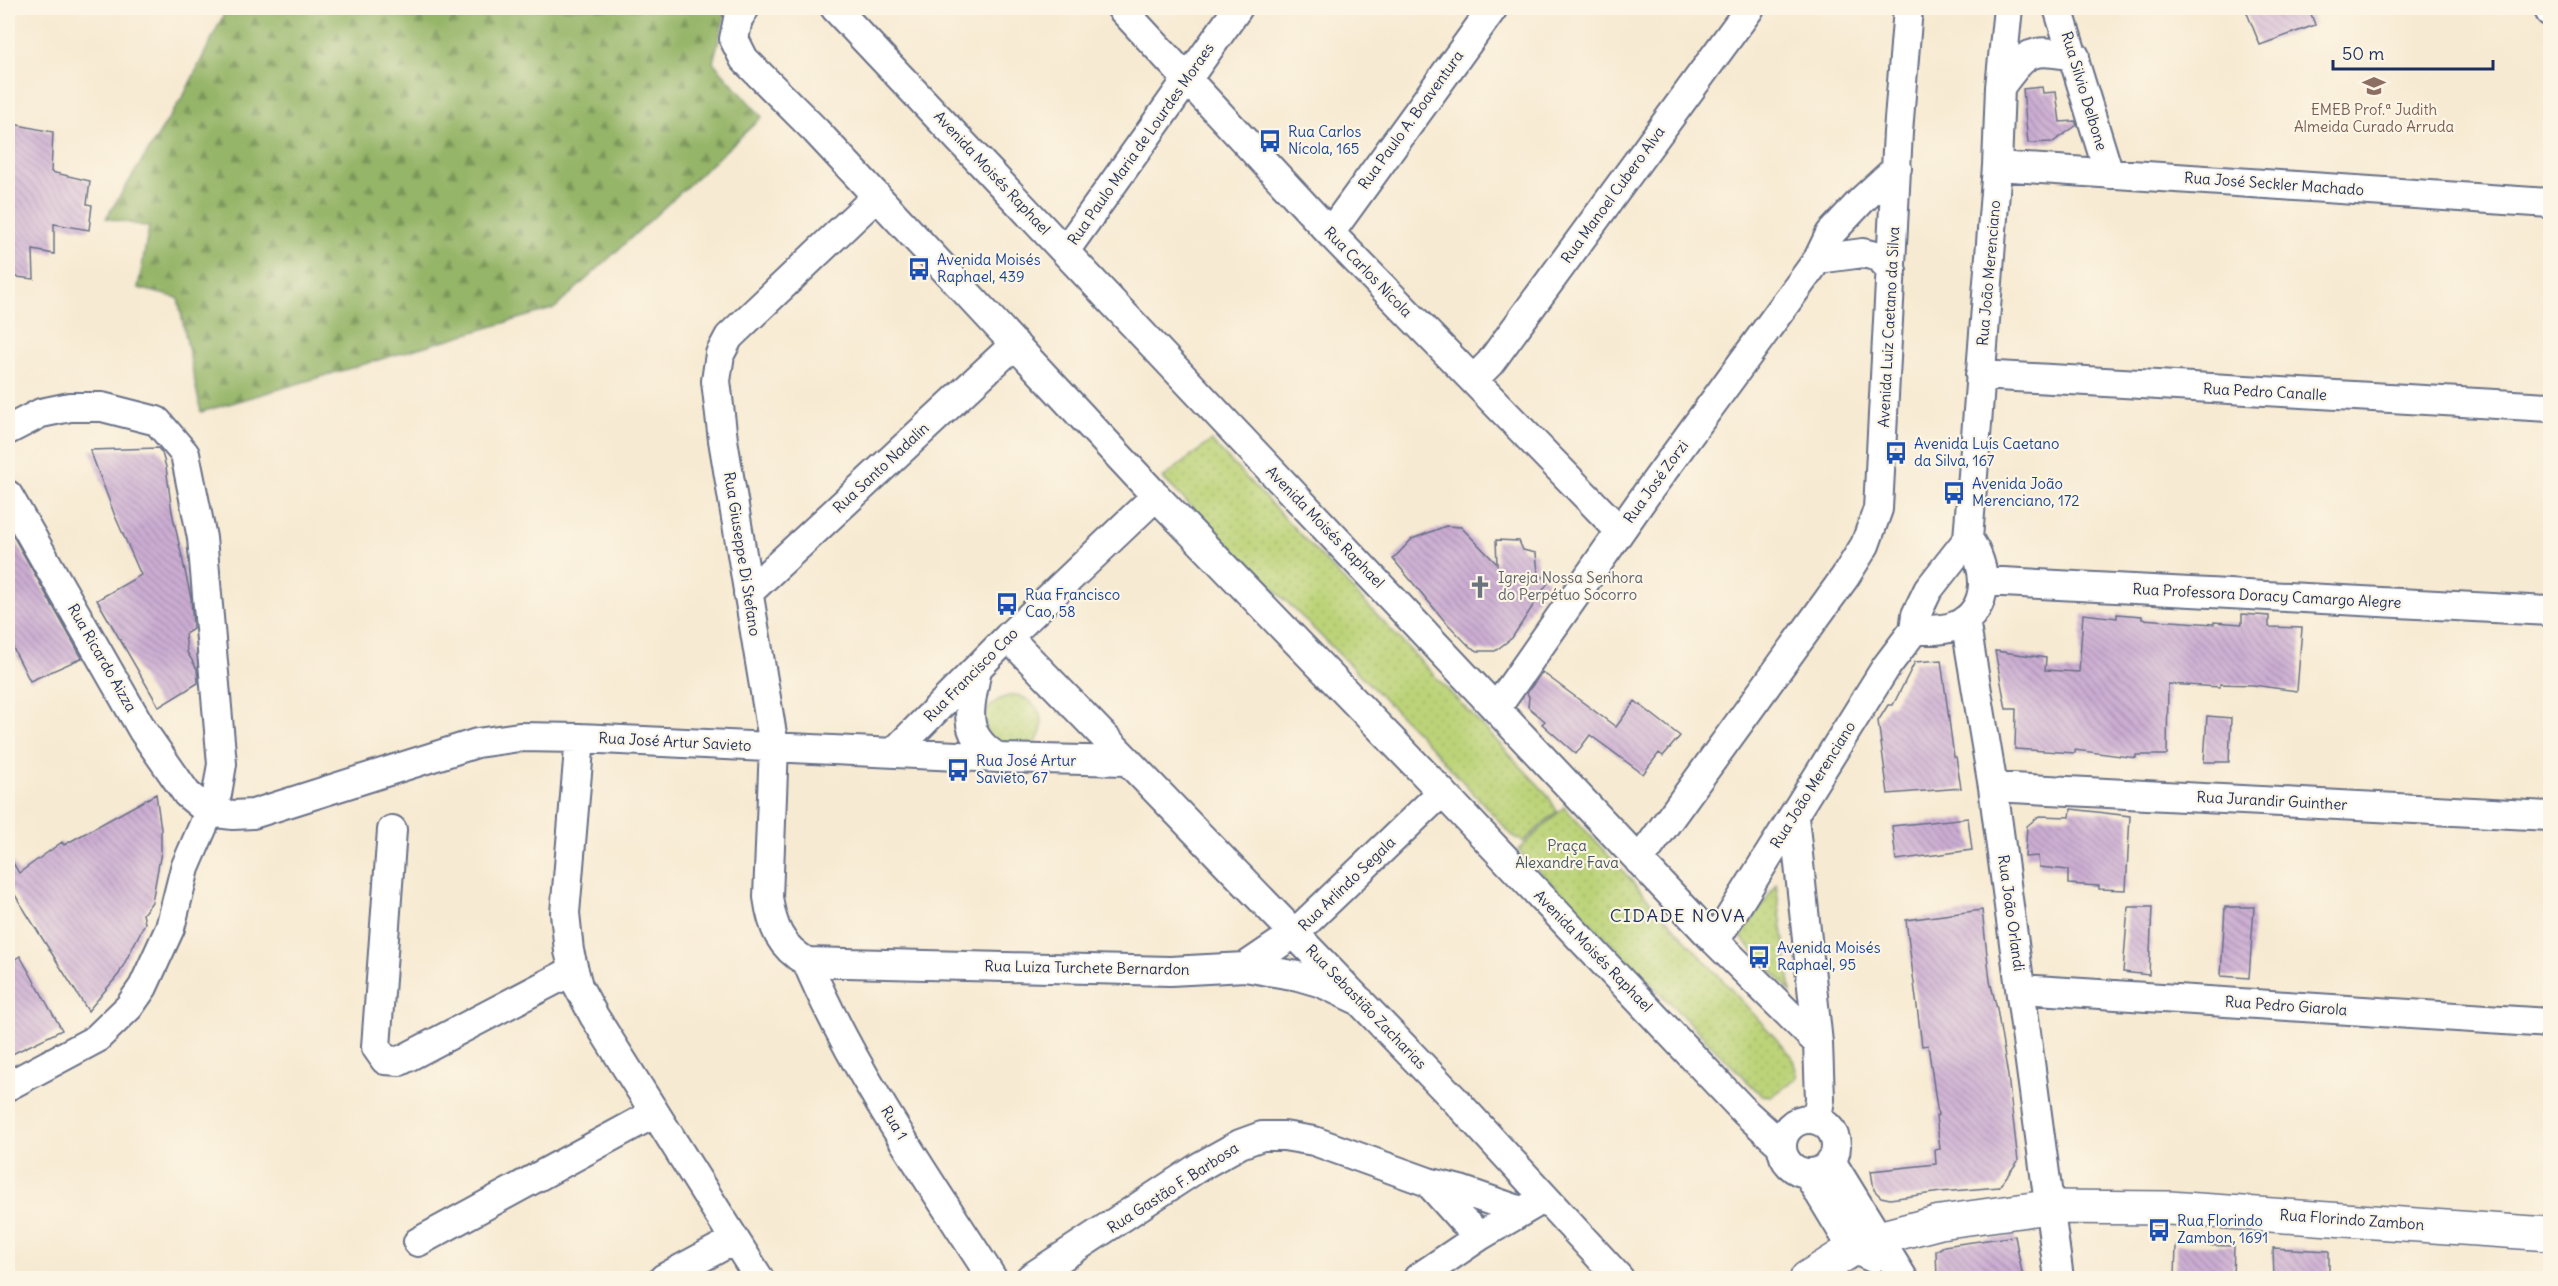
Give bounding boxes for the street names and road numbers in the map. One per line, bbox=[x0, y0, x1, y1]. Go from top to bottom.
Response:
street label: Rua Silvio Delbone bbox=[2057, 29, 2112, 153]
street label: Rua Paulo Maria de Lourdes Moraes bbox=[1063, 39, 1218, 248]
street label: Rua Paulo A. Boaventura bbox=[1354, 46, 1468, 193]
street label: Avenida Moisés Raphael bbox=[930, 107, 1055, 238]
street label: Rua Manoel Cubero Alva bbox=[1557, 122, 1669, 267]
street label: Rua José Seckler Machado bbox=[2183, 168, 2365, 199]
street label: Rua João Merenciano bbox=[1973, 199, 2004, 347]
street label: Rua Carlos Nicola bbox=[1320, 222, 1417, 321]
street label: Avenida Luiz Caetano da Silva bbox=[1874, 226, 1903, 428]
street label: Rua Pedro Canalle bbox=[2203, 379, 2327, 404]
street label: Rua Santo Nadalin bbox=[829, 418, 933, 517]
street label: Rua José Zorzi bbox=[1619, 436, 1692, 527]
street label: Avenida Moisés Raphael bbox=[1262, 462, 1389, 592]
street label: Rua Giuseppe Di Stefano bbox=[720, 471, 765, 637]
street label: Rua Professora Doracy Camargo Alegre bbox=[2132, 579, 2402, 612]
street label: Rua Ricardo Aizza bbox=[64, 600, 141, 716]
street label: Rua Francisco Cao bbox=[920, 624, 1022, 726]
street label: Rua João Merenciano bbox=[1766, 718, 1859, 852]
street label: Rua José Artur Savieto bbox=[598, 728, 752, 755]
street label: Rua Jurandir Guinther bbox=[2196, 787, 2348, 814]
street label: Rua Arlindo Segala bbox=[1294, 832, 1399, 935]
street label: Rua João Orlandi bbox=[1994, 854, 2029, 972]
street label: Avenida Moisés Raphael bbox=[1530, 886, 1657, 1016]
street label: Rua Sebastião Zacharias bbox=[1302, 940, 1431, 1073]
street label: Rua Luiza Turchete Bernardon bbox=[984, 956, 1190, 979]
street label: Rua Pedro Giarola bbox=[2224, 992, 2348, 1019]
street label: Rua 1 bbox=[877, 1102, 912, 1143]
street label: Rua Gastão F. Barbosa bbox=[1104, 1138, 1242, 1237]
street label: Rua Florindo Zambon bbox=[2279, 1205, 2425, 1234]

